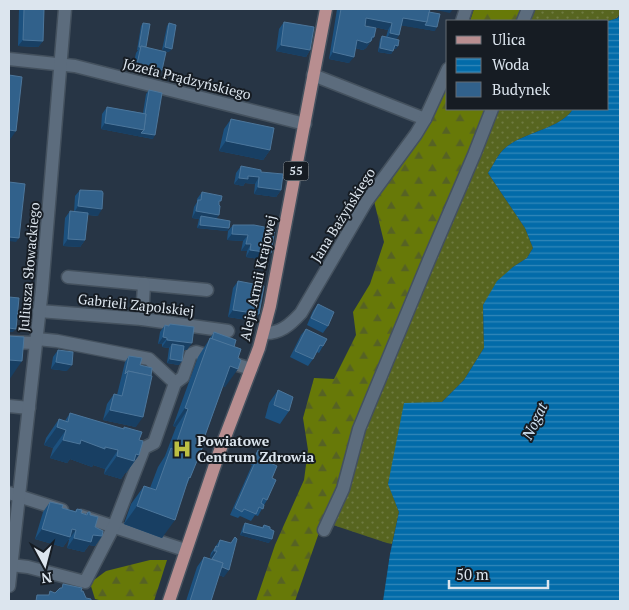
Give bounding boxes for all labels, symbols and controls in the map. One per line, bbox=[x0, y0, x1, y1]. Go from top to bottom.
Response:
legend bbox=[446, 20, 609, 110]
text: Ulica bbox=[492, 29, 526, 49]
street label: Józefa Prądzyńskiego bbox=[121, 53, 253, 104]
text: Woda bbox=[492, 54, 530, 74]
text: Budynek bbox=[492, 79, 550, 99]
road number: 55 bbox=[284, 162, 308, 180]
street label: Jana Bażyńskiego bbox=[306, 164, 379, 266]
street label: Juliusza Słowackiego bbox=[13, 201, 44, 332]
street label: Aleja Armii Krajowej bbox=[235, 213, 280, 343]
street label: Gabrieli Zapolskiej bbox=[77, 289, 195, 320]
water label: Nogat bbox=[516, 398, 552, 443]
place label: Powiatowe Centrum Zdrowia bbox=[197, 431, 314, 466]
hospital icon: Powiatowe Centrum Zdrowia bbox=[171, 438, 193, 460]
north arrow bbox=[20, 540, 70, 590]
scale bar bbox=[449, 558, 548, 590]
text: 50 m bbox=[456, 564, 489, 584]
text: N bbox=[40, 568, 53, 589]

